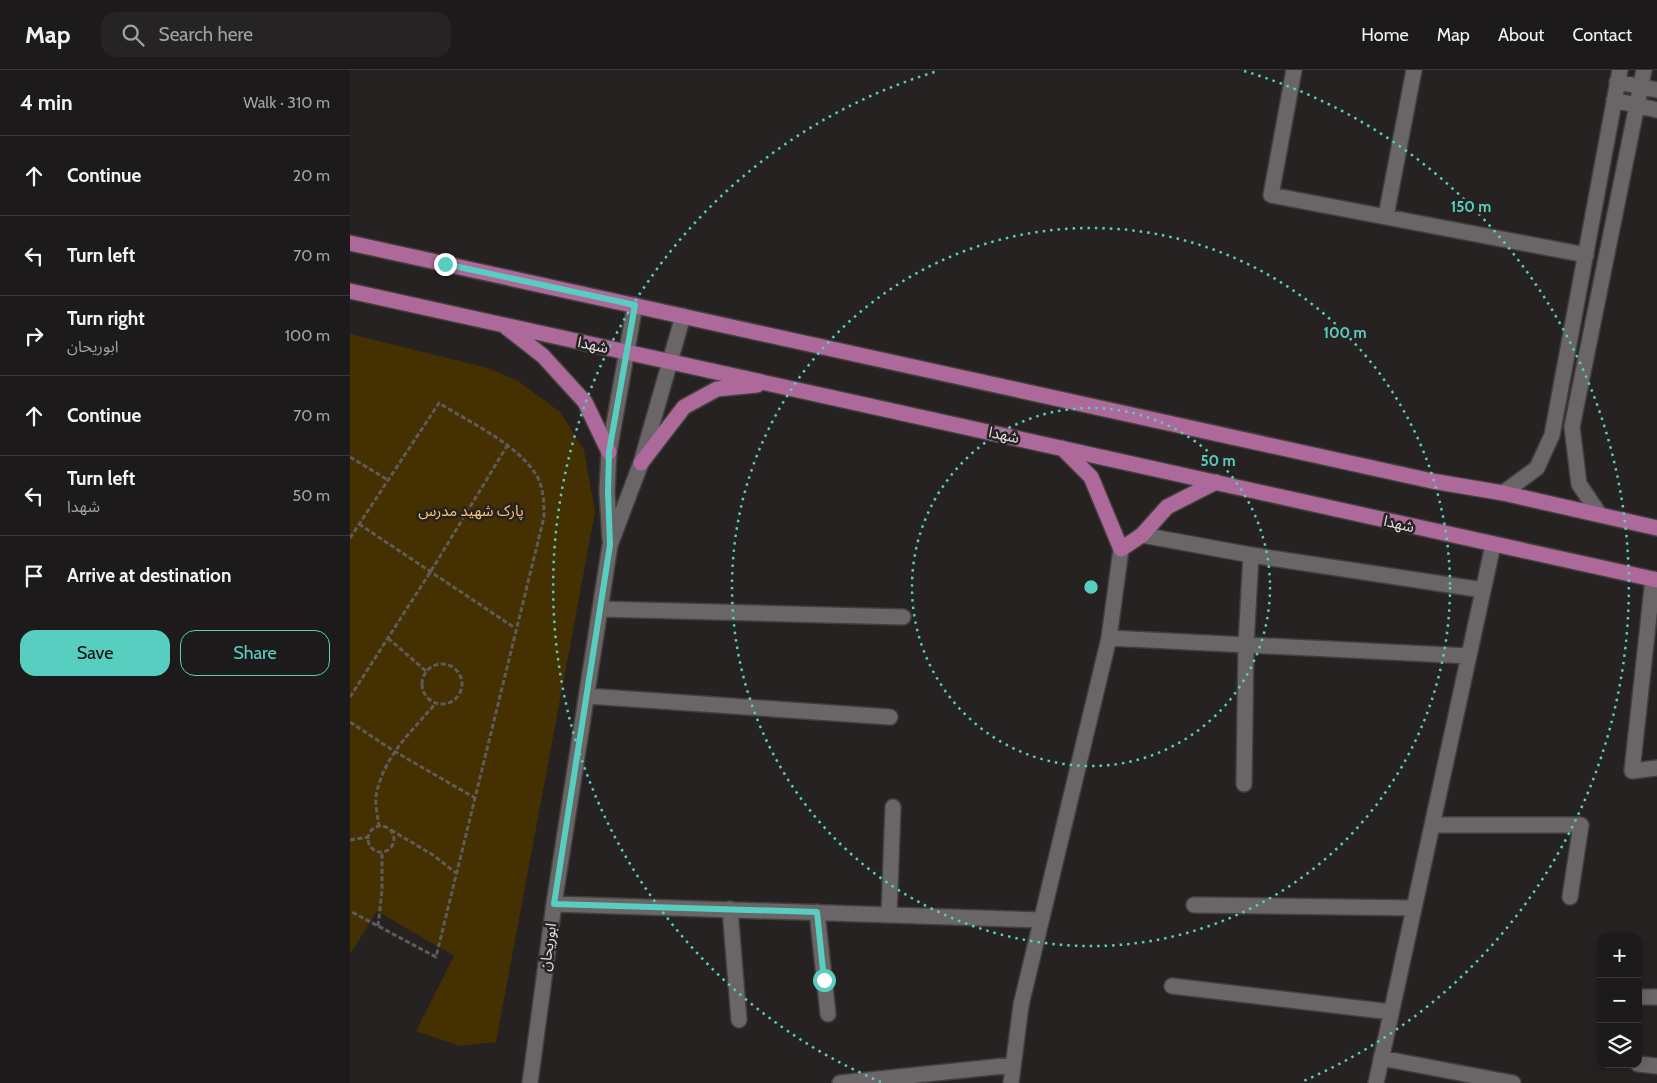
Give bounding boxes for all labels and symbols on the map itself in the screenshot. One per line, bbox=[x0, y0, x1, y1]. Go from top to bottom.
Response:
text: 150 m bbox=[1451, 198, 1491, 216]
route end bbox=[434, 253, 457, 276]
text: 100 m bbox=[1323, 324, 1367, 342]
street label: شهدا bbox=[576, 333, 610, 357]
street label: شهدا bbox=[987, 423, 1021, 447]
text: 50 m bbox=[1200, 452, 1236, 470]
park label: پارک شهید مدرس bbox=[418, 502, 524, 521]
street label: شهدا bbox=[1382, 512, 1416, 536]
centre of rings bbox=[1082, 578, 1100, 596]
street label: ابوریحان bbox=[536, 922, 560, 972]
route start bbox=[813, 969, 836, 992]

